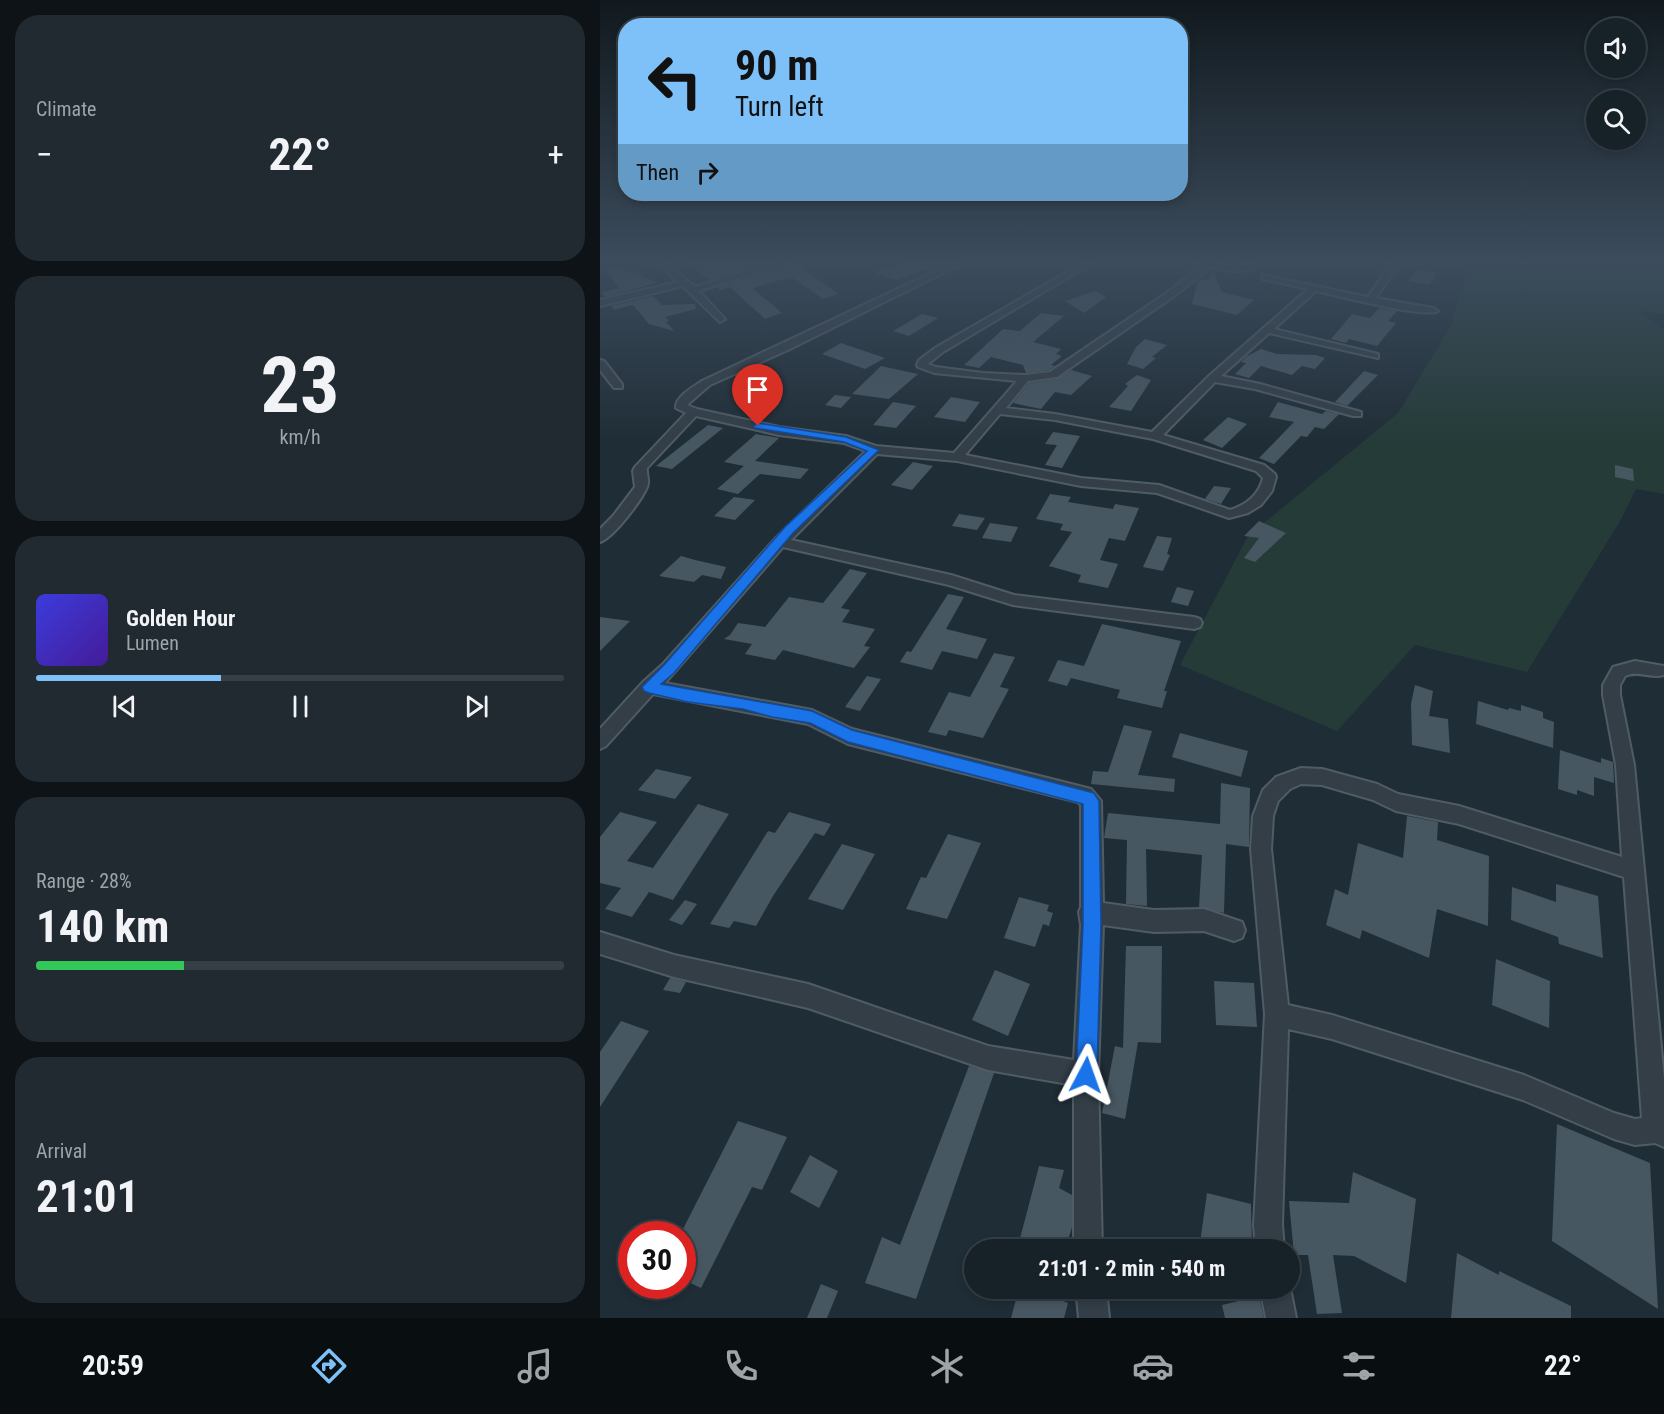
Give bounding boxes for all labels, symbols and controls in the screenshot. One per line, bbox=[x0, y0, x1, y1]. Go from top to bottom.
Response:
map controls bbox=[1586, 18, 1646, 150]
button: sound bbox=[1586, 18, 1646, 78]
text: 90 m bbox=[735, 41, 818, 90]
icon: left bbox=[636, 42, 714, 120]
button: search bbox=[1586, 90, 1646, 150]
text: Turn left bbox=[735, 91, 824, 123]
text: Climate bbox=[36, 97, 96, 121]
text: 22° bbox=[269, 128, 332, 181]
text: − bbox=[36, 135, 53, 174]
text: + bbox=[548, 135, 564, 174]
icon: right bbox=[691, 156, 724, 189]
text: Then bbox=[636, 160, 679, 185]
text: 23 bbox=[261, 340, 339, 431]
pin bbox=[732, 364, 783, 426]
icon: arrive bbox=[741, 373, 774, 406]
text: km/h bbox=[279, 425, 321, 449]
text: Golden Hour bbox=[126, 606, 235, 631]
text: Lumen bbox=[126, 631, 179, 655]
icon: previous bbox=[108, 690, 141, 723]
icon: pause bbox=[284, 690, 317, 723]
icon: next bbox=[460, 690, 493, 723]
text: Range · 28% bbox=[36, 869, 132, 893]
text: 140 km bbox=[36, 900, 169, 953]
position arrow bbox=[1054, 1043, 1118, 1107]
text: Arrival bbox=[36, 1139, 87, 1163]
text: 21:01 bbox=[36, 1170, 139, 1223]
speed limit sign: 30 bbox=[618, 1221, 696, 1299]
text: 21:01 · 2 min · 540 m bbox=[1039, 1256, 1225, 1281]
icon: directions bbox=[308, 1345, 350, 1387]
icon: music bbox=[514, 1345, 556, 1387]
icon: phone bbox=[720, 1345, 762, 1387]
icon: climate bbox=[926, 1345, 968, 1387]
icon: car bbox=[1132, 1345, 1174, 1387]
icon: filters bbox=[1338, 1345, 1380, 1387]
text: 20:59 bbox=[82, 1350, 144, 1382]
text: 22° bbox=[1544, 1350, 1582, 1382]

